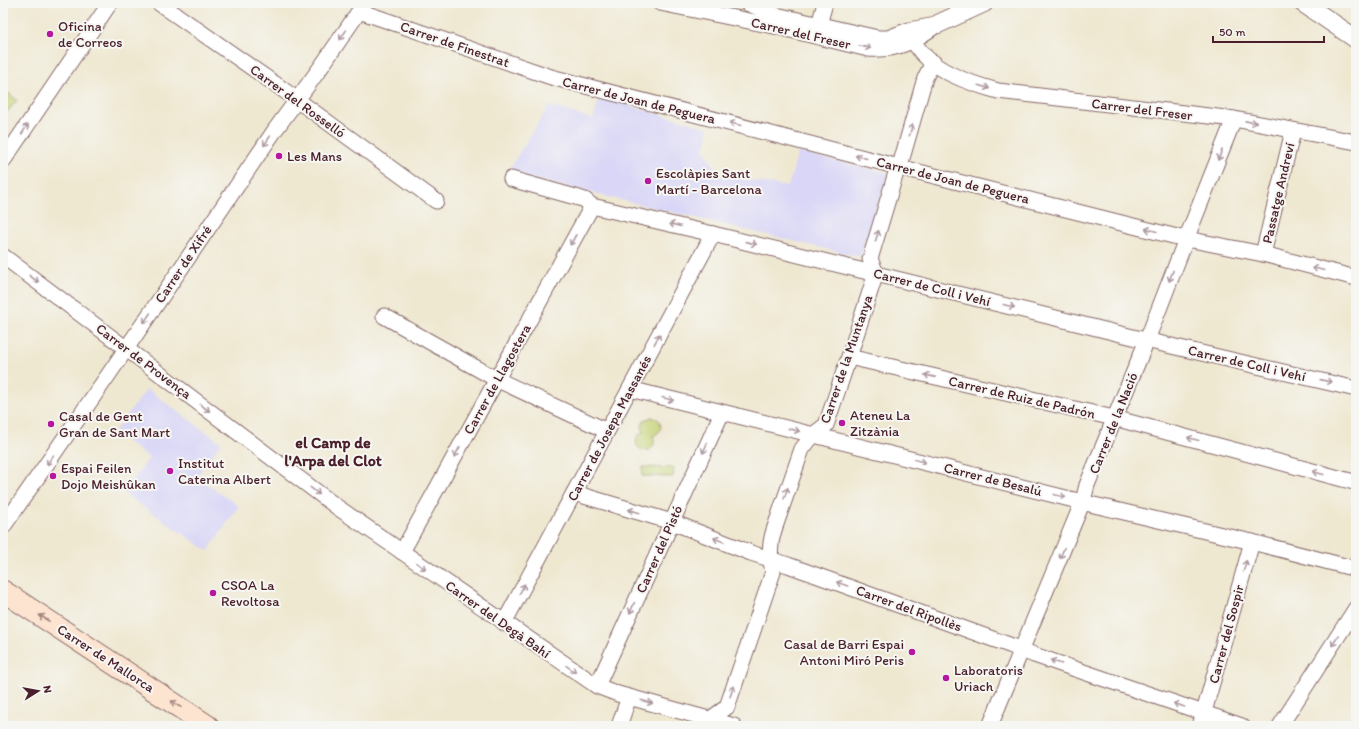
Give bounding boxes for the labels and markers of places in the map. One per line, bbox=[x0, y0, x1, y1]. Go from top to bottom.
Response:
place label: Oficina de Correos bbox=[58, 18, 123, 51]
marker: Oficina de Correos bbox=[45, 29, 55, 39]
place label: Les Mans bbox=[287, 148, 342, 165]
marker: Les Mans bbox=[274, 151, 284, 161]
place label: Escolàpies Sant Martí - Barcelona bbox=[656, 165, 762, 198]
marker: Escolàpies Sant Martí - Barcelona bbox=[643, 176, 653, 186]
place label: Ateneu La Zitzània bbox=[850, 407, 911, 440]
place label: Casal de Gent Gran de Sant Mart bbox=[59, 408, 170, 441]
marker: Ateneu La Zitzània bbox=[837, 418, 847, 428]
marker: Casal de Gent Gran de Sant Mart bbox=[46, 419, 56, 429]
place label: Institut Caterina Albert bbox=[178, 455, 271, 488]
place label: Espai Feilen Dojo Meishûkan bbox=[61, 460, 156, 493]
marker: Institut Caterina Albert bbox=[165, 466, 175, 476]
marker: Espai Feilen Dojo Meishûkan bbox=[48, 471, 58, 481]
place label: CSOA La Revoltosa bbox=[221, 577, 280, 610]
marker: CSOA La Revoltosa bbox=[208, 588, 218, 598]
place label: Casal de Barri Espai Antoni Miró Peris bbox=[784, 636, 904, 669]
marker: Casal de Barri Espai Antoni Miró Peris bbox=[907, 647, 917, 657]
place label: Laboratoris Uriach bbox=[954, 662, 1023, 695]
marker: Laboratoris Uriach bbox=[941, 673, 951, 683]

